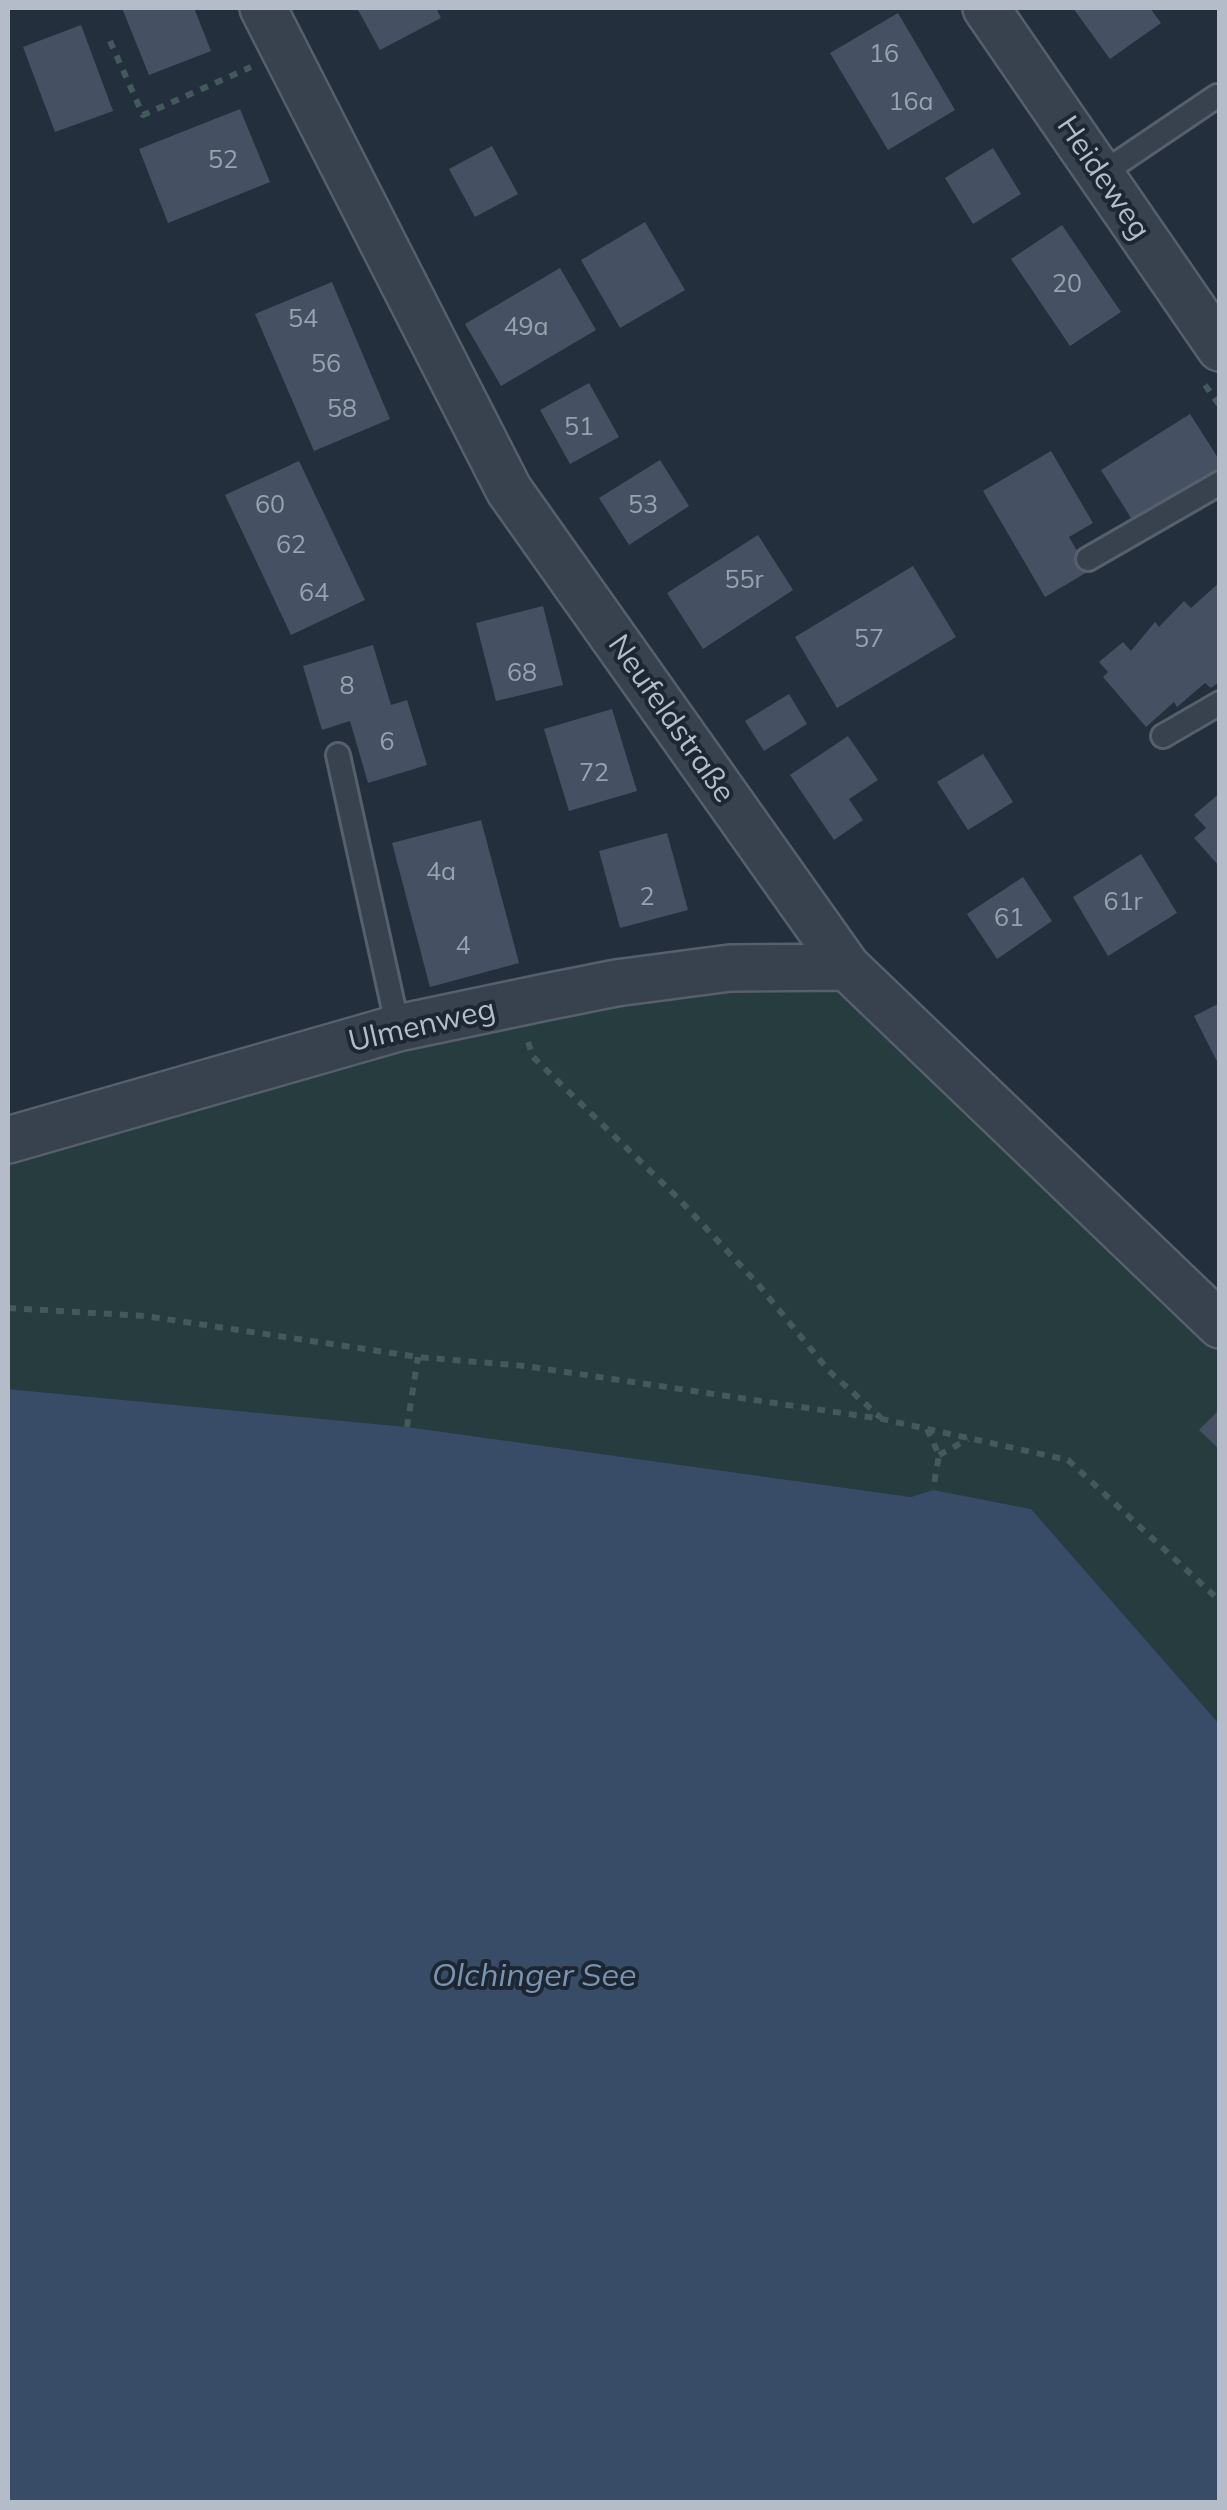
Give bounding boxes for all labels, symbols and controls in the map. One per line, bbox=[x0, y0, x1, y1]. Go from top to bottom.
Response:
house number: 16 bbox=[869, 39, 899, 69]
house number: 16a bbox=[889, 87, 933, 117]
street label: Heideweg bbox=[1049, 110, 1157, 246]
house number: 52 bbox=[208, 145, 238, 175]
house number: 20 bbox=[1052, 269, 1082, 299]
house number: 54 bbox=[288, 304, 318, 334]
house number: 49a bbox=[504, 312, 548, 342]
house number: 56 bbox=[311, 349, 341, 379]
house number: 58 bbox=[327, 394, 357, 424]
house number: 51 bbox=[564, 412, 594, 442]
house number: 60 bbox=[255, 490, 285, 520]
house number: 53 bbox=[628, 490, 658, 520]
house number: 62 bbox=[276, 530, 306, 560]
house number: 55r bbox=[724, 565, 764, 595]
house number: 64 bbox=[299, 578, 329, 608]
house number: 57 bbox=[854, 624, 884, 654]
street label: Neufeldstraße bbox=[600, 628, 742, 810]
house number: 68 bbox=[507, 658, 537, 688]
house number: 8 bbox=[340, 671, 354, 701]
house number: 6 bbox=[380, 727, 394, 757]
house number: 72 bbox=[579, 758, 609, 788]
house number: 4a bbox=[426, 857, 456, 887]
house number: 2 bbox=[640, 882, 654, 912]
house number: 61r bbox=[1103, 887, 1143, 917]
house number: 61 bbox=[994, 903, 1024, 933]
house number: 4 bbox=[456, 931, 470, 961]
street label: Ulmenweg bbox=[345, 992, 499, 1060]
water label: Olchinger See bbox=[432, 1957, 636, 1995]

